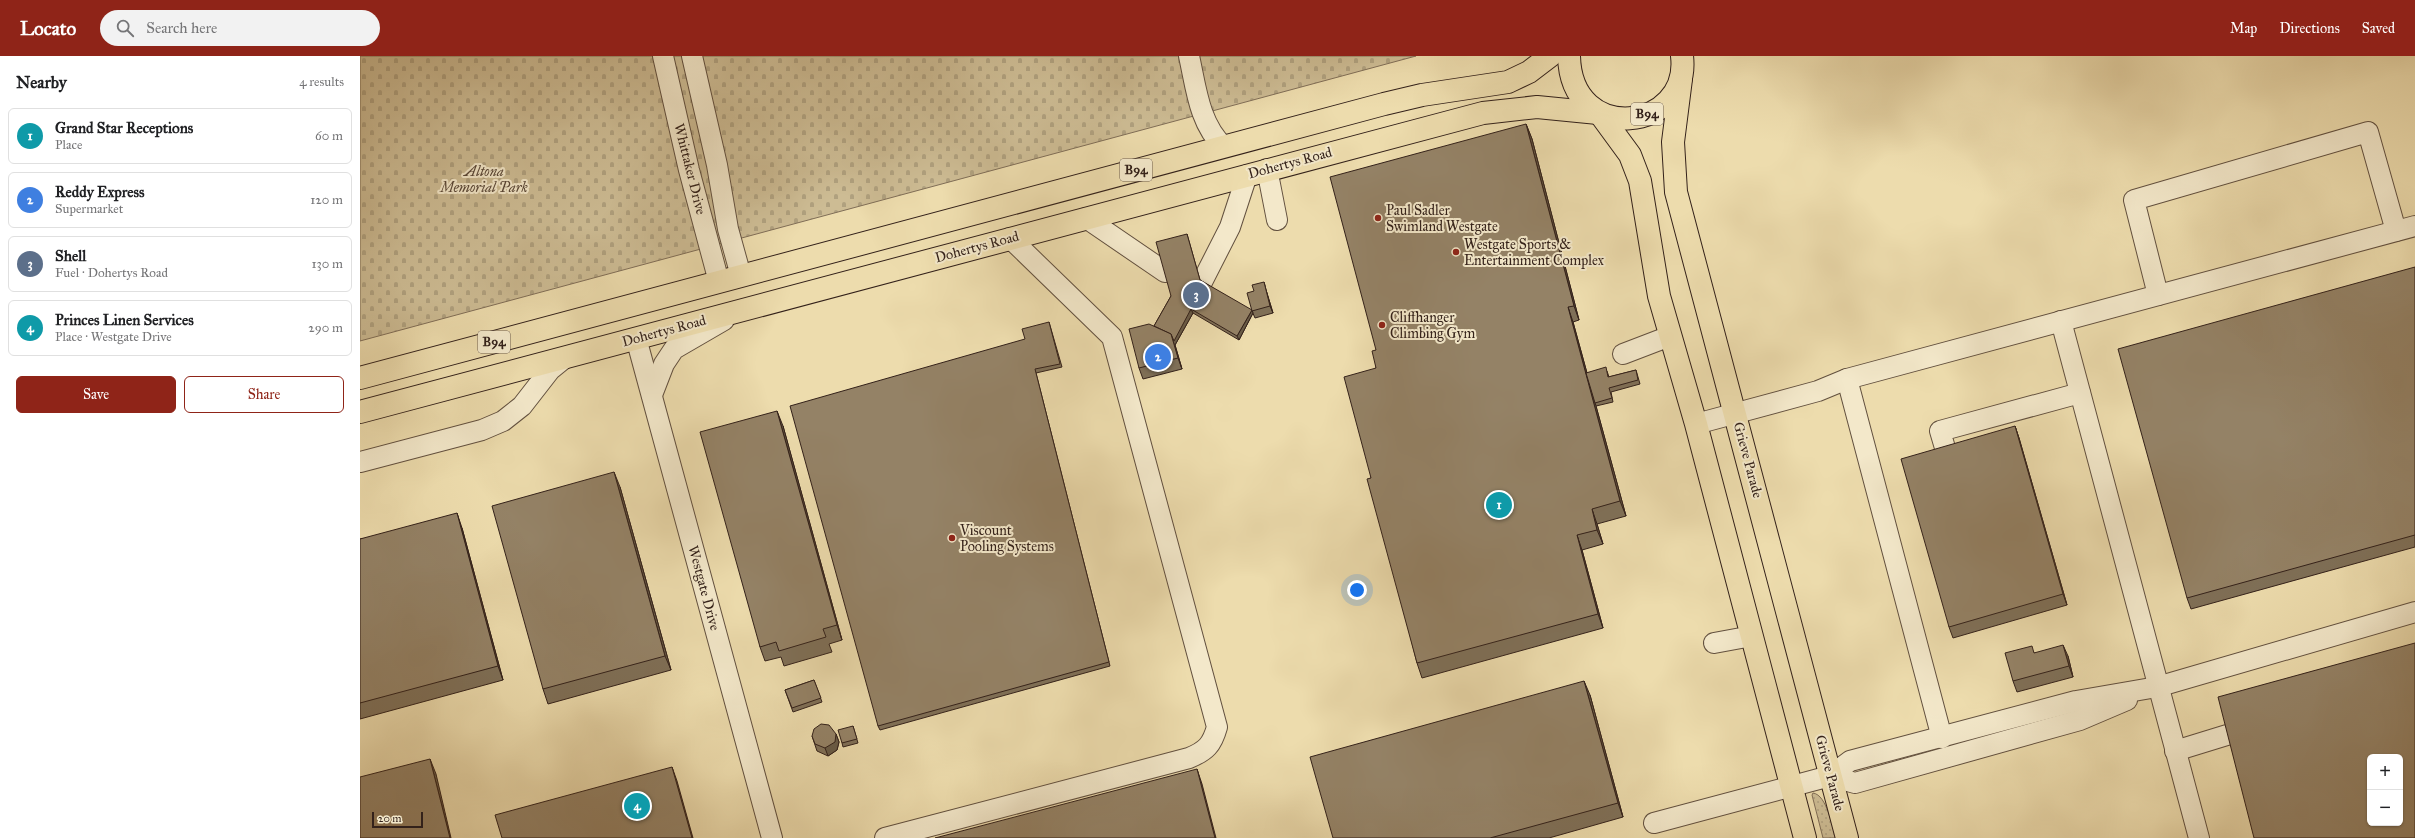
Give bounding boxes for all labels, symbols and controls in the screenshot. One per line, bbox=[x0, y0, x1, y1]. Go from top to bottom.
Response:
search box bbox=[100, 10, 380, 46]
text: Locato bbox=[20, 17, 76, 40]
icon: search bbox=[114, 17, 136, 39]
text: Search here bbox=[146, 19, 217, 37]
text: Map bbox=[2230, 20, 2257, 37]
text: Directions bbox=[2279, 20, 2340, 37]
text: Saved bbox=[2362, 20, 2395, 37]
text: Nearby bbox=[16, 72, 67, 93]
text: 4 results bbox=[299, 74, 344, 90]
road number: B94 bbox=[1631, 103, 1663, 125]
text: Grand Star Receptions bbox=[55, 119, 193, 137]
street label: Whittaker Drive bbox=[670, 122, 710, 217]
text: 1 bbox=[27, 128, 33, 144]
text: 60 m bbox=[315, 128, 343, 144]
text: Place bbox=[55, 137, 82, 153]
street label: Dohertys Road bbox=[1246, 144, 1334, 182]
road number: B94 bbox=[1120, 159, 1152, 181]
park label: Altona Memorial Park bbox=[438, 163, 529, 196]
text: Reddy Express bbox=[55, 183, 145, 201]
text: 2 bbox=[27, 192, 33, 208]
text: 120 m bbox=[310, 192, 343, 208]
text: Supermarket bbox=[55, 201, 123, 217]
place label: Paul Sadler Swimland Westgate bbox=[1386, 202, 1498, 235]
marker: Paul Sadler Swimland Westgate bbox=[1373, 213, 1383, 223]
street label: Dohertys Road bbox=[933, 228, 1021, 266]
place label: Westgate Sports & Entertainment Complex bbox=[1464, 236, 1605, 269]
text: Shell bbox=[55, 247, 86, 265]
marker: Westgate Sports & Entertainment Complex bbox=[1451, 247, 1461, 257]
text: 3 bbox=[27, 256, 33, 272]
text: 130 m bbox=[311, 256, 343, 272]
text: Fuel · Dohertys Road bbox=[55, 265, 168, 281]
pin: 3 bbox=[1183, 280, 1209, 310]
place label: Cliffhanger Climbing Gym bbox=[1390, 309, 1475, 342]
text: Princes Linen Services bbox=[55, 311, 194, 329]
street label: Dohertys Road bbox=[620, 312, 708, 350]
text: 4 bbox=[26, 320, 34, 336]
text: 290 m bbox=[308, 320, 343, 336]
marker: Cliffhanger Climbing Gym bbox=[1377, 320, 1387, 330]
text: Place · Westgate Drive bbox=[55, 329, 172, 345]
road number: B94 bbox=[478, 331, 510, 353]
pin: 2 bbox=[1145, 342, 1171, 372]
button: Save bbox=[16, 376, 176, 413]
button: Share bbox=[184, 376, 344, 413]
street label: Grieve Parade bbox=[1730, 420, 1766, 500]
pin: 1 bbox=[1486, 490, 1512, 520]
place label: Viscount Pooling Systems bbox=[959, 522, 1054, 555]
marker: Viscount Pooling Systems bbox=[947, 533, 957, 543]
street label: Westgate Drive bbox=[685, 544, 724, 632]
your location bbox=[1347, 580, 1367, 600]
street label: Grieve Parade bbox=[1812, 733, 1848, 813]
map controls bbox=[2367, 754, 2403, 826]
button: + bbox=[2367, 754, 2403, 790]
button: − bbox=[2367, 790, 2403, 826]
pin: 4 bbox=[624, 791, 650, 821]
scale bar bbox=[372, 810, 423, 829]
text: 20 m bbox=[378, 812, 401, 825]

